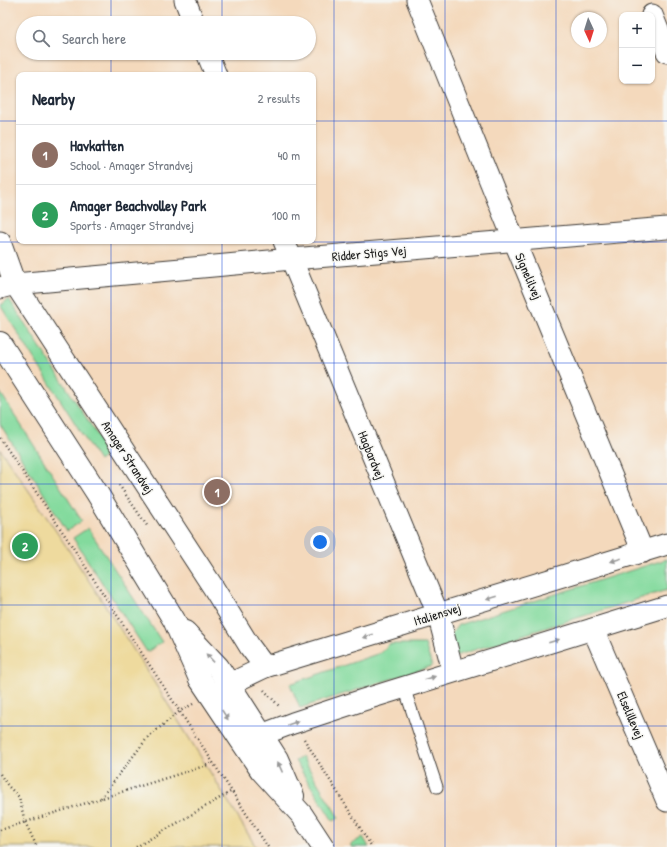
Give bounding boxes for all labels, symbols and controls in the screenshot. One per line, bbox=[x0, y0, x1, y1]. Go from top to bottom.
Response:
north arrow bbox=[571, 12, 607, 48]
map controls bbox=[619, 12, 655, 84]
button: + bbox=[619, 12, 655, 48]
search box bbox=[16, 16, 316, 60]
icon: search bbox=[30, 27, 52, 49]
text: Search here bbox=[62, 28, 126, 49]
button: − bbox=[619, 48, 655, 84]
text: Nearby bbox=[32, 87, 75, 110]
text: 2 results bbox=[258, 89, 300, 107]
text: Havkatten bbox=[70, 135, 124, 156]
text: 1 bbox=[43, 146, 47, 164]
text: 40 m bbox=[277, 146, 300, 164]
text: School · Amager Strandvej bbox=[70, 156, 193, 174]
text: Amager Beachvolley Park bbox=[70, 195, 206, 216]
text: 2 bbox=[42, 206, 48, 224]
text: 100 m bbox=[272, 206, 300, 224]
text: Sports · Amager Strandvej bbox=[70, 216, 194, 234]
street label: Ridder Stigs Vej bbox=[331, 241, 407, 265]
street label: Signelilvej bbox=[511, 250, 547, 302]
street label: Amager Strandvej bbox=[98, 417, 158, 497]
street label: Hagbardvej bbox=[354, 428, 390, 482]
pin: 1 bbox=[204, 477, 230, 507]
pin: 2 bbox=[12, 531, 38, 561]
your location bbox=[310, 532, 330, 552]
one-way arrow bbox=[610, 557, 622, 563]
one-way arrow bbox=[486, 595, 498, 601]
street label: Italiensvej bbox=[411, 598, 463, 630]
one-way arrow bbox=[361, 633, 373, 639]
one-way arrow bbox=[548, 638, 560, 644]
one-way arrow bbox=[205, 653, 215, 663]
one-way arrow bbox=[424, 675, 436, 681]
street label: Elselillevej bbox=[613, 688, 649, 742]
one-way arrow bbox=[221, 710, 229, 720]
one-way arrow bbox=[287, 720, 299, 726]
one-way arrow bbox=[277, 760, 283, 772]

